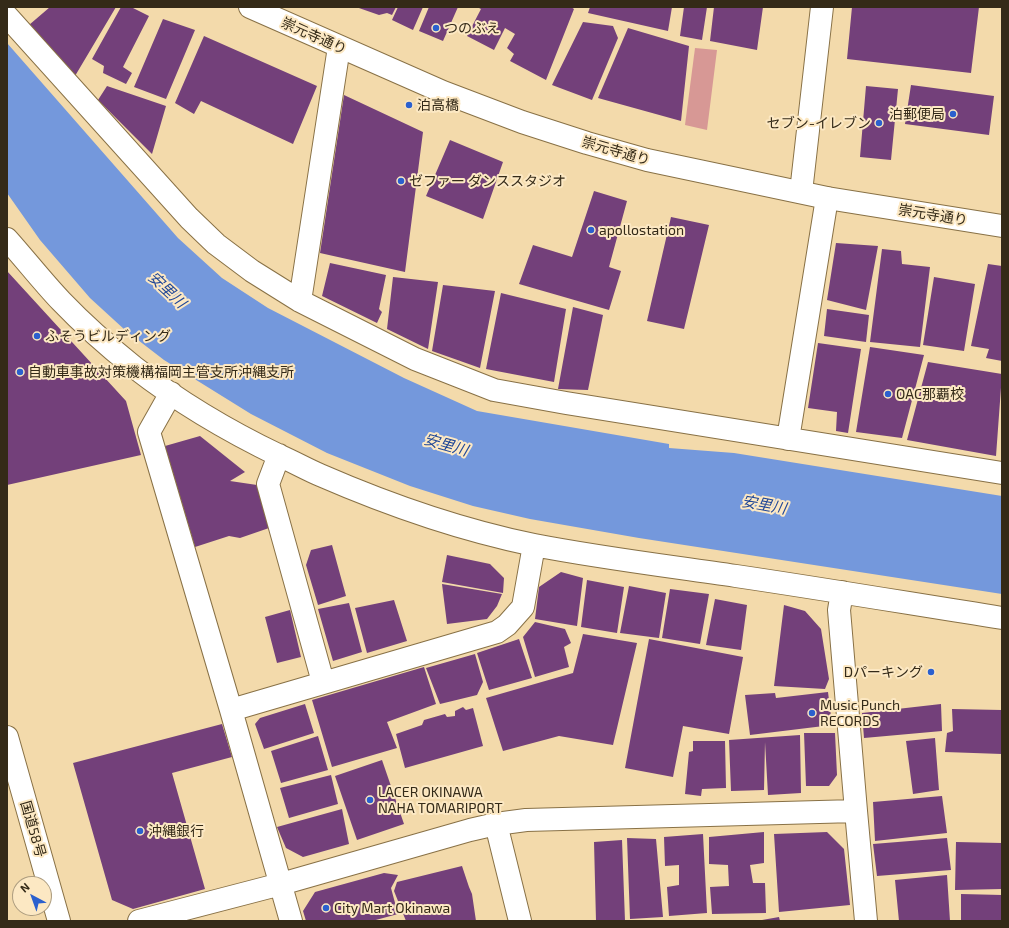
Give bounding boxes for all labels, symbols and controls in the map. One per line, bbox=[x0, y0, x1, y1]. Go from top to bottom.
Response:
street label: 崇元寺通り bbox=[279, 14, 349, 58]
place label: つのぶえ bbox=[444, 20, 500, 36]
marker: つのぶえ bbox=[431, 23, 441, 33]
place label: 泊高橋 bbox=[417, 97, 459, 113]
marker: 泊高橋 bbox=[404, 100, 414, 110]
place label: 泊郵便局 bbox=[889, 106, 945, 122]
marker: 泊郵便局 bbox=[948, 109, 958, 119]
place label: セブン-イレブン bbox=[767, 115, 871, 131]
marker: セブン-イレブン bbox=[874, 118, 884, 128]
street label: 崇元寺通り bbox=[580, 133, 652, 169]
place label: ゼファー ダンススタジオ bbox=[409, 173, 566, 189]
marker: ゼファー ダンススタジオ bbox=[396, 176, 406, 186]
street label: 崇元寺通り bbox=[897, 201, 969, 229]
place label: apollostation bbox=[599, 222, 684, 238]
marker: apollostation bbox=[586, 225, 596, 235]
water label: 安里川 bbox=[144, 268, 190, 312]
place label: ふそうビルディング bbox=[45, 328, 171, 344]
marker: ふそうビルディング bbox=[32, 331, 42, 341]
place label: 自動車事故対策機構福岡主管支所沖縄支所 bbox=[28, 364, 294, 380]
marker: 自動車事故対策機構福岡主管支所沖縄支所 bbox=[15, 367, 25, 377]
place label: OAC那覇校 bbox=[896, 386, 964, 402]
marker: OAC那覇校 bbox=[883, 389, 893, 399]
water label: 安里川 bbox=[422, 430, 470, 460]
water label: 安里川 bbox=[740, 492, 788, 518]
place label: Dパーキング bbox=[844, 664, 923, 680]
marker: Dパーキング bbox=[926, 667, 936, 677]
place label: Music Punch RECORDS bbox=[820, 697, 900, 730]
marker: Music Punch RECORDS bbox=[807, 708, 817, 718]
place label: LACER OKINAWA NAHA TOMARIPORT bbox=[378, 784, 503, 816]
marker: LACER OKINAWA NAHA TOMARIPORT bbox=[365, 795, 375, 805]
street label: 国道58号 bbox=[17, 799, 49, 859]
place label: 沖縄銀行 bbox=[148, 823, 204, 839]
marker: 沖縄銀行 bbox=[135, 826, 145, 836]
north arrow bbox=[12, 876, 52, 916]
text: N bbox=[17, 880, 32, 895]
place label: City Mart Okinawa bbox=[334, 900, 450, 916]
marker: City Mart Okinawa bbox=[321, 903, 331, 913]

